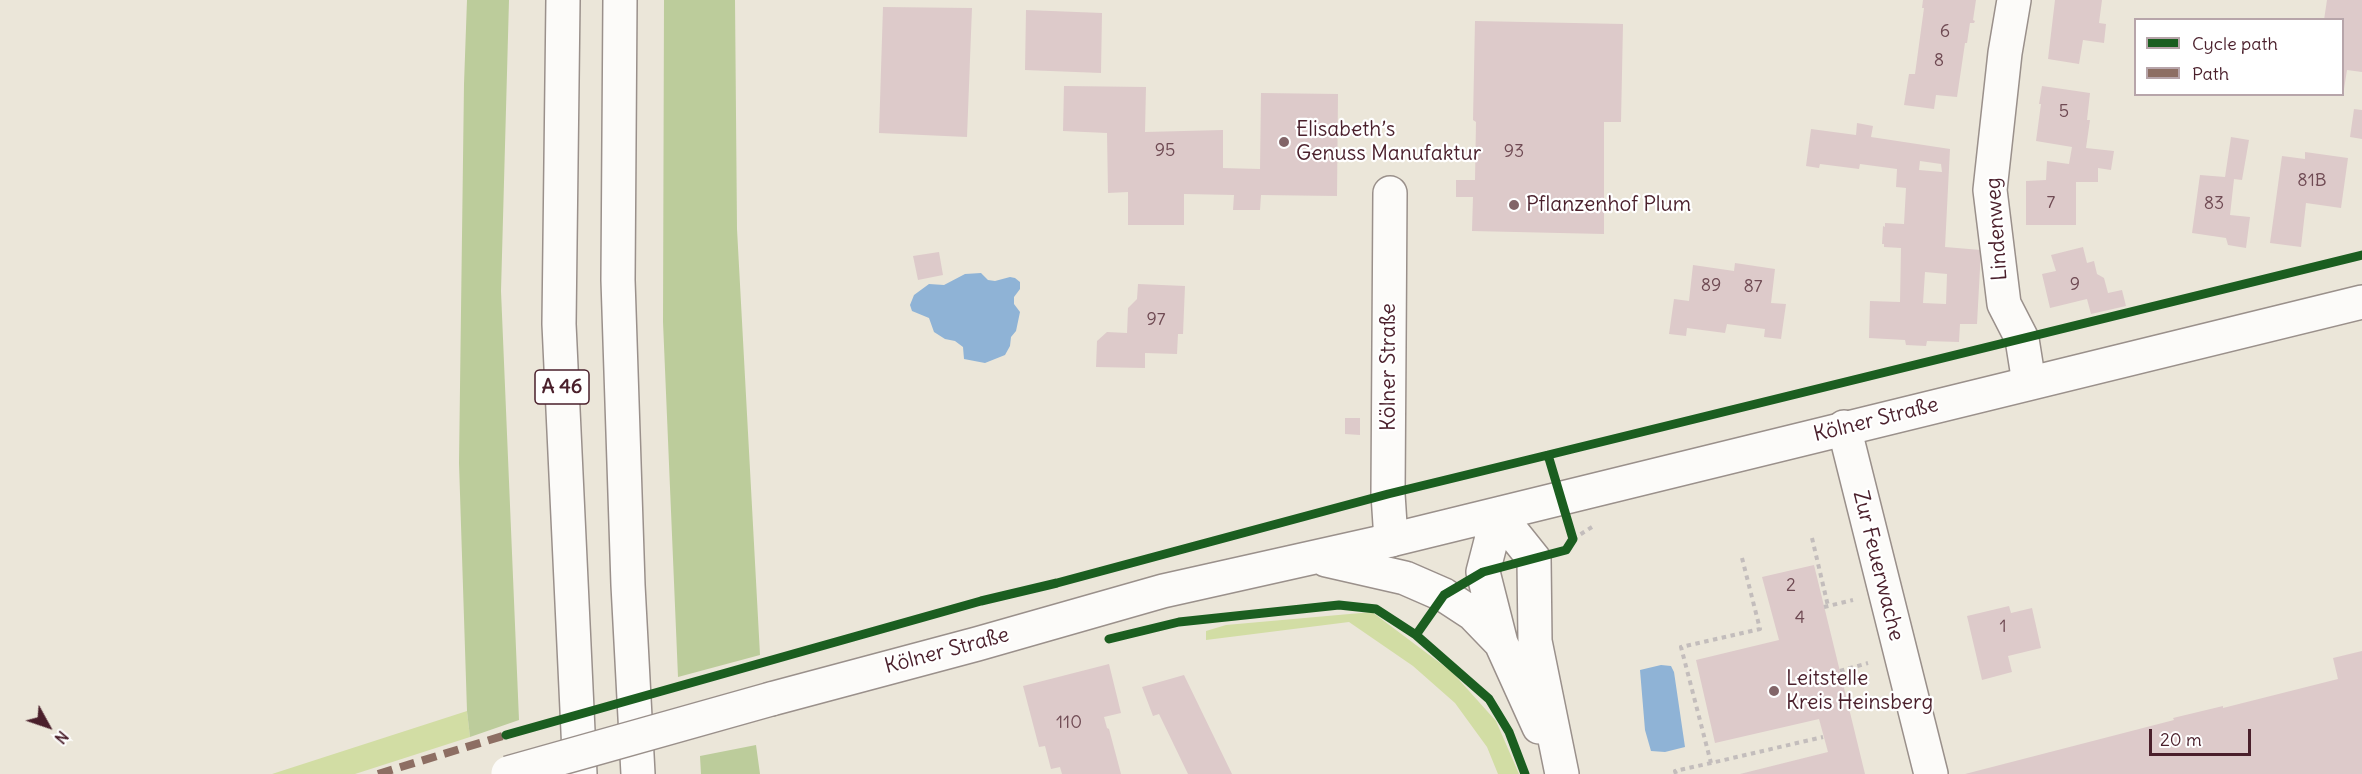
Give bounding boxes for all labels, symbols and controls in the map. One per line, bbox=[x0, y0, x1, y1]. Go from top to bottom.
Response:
legend bbox=[2134, 18, 2344, 96]
house number: 6 bbox=[1940, 21, 1950, 43]
text: Cycle path bbox=[2192, 32, 2278, 55]
house number: 8 bbox=[1934, 50, 1944, 72]
text: Path bbox=[2192, 62, 2229, 85]
house number: 5 bbox=[2059, 101, 2069, 123]
place label: Elisabeth’s Genuss Manufaktur bbox=[1296, 117, 1481, 167]
marker: Elisabeth’s Genuss Manufaktur bbox=[1277, 135, 1291, 149]
house number: 95 bbox=[1155, 140, 1175, 162]
house number: 93 bbox=[1504, 141, 1524, 163]
house number: 81B bbox=[2297, 170, 2327, 192]
street label: Lindenweg bbox=[1981, 177, 2013, 281]
place label: Pflanzenhof Plum bbox=[1526, 192, 1691, 218]
house number: 7 bbox=[2047, 192, 2055, 214]
house number: 83 bbox=[2204, 193, 2224, 215]
marker: Pflanzenhof Plum bbox=[1507, 198, 1521, 212]
house number: 9 bbox=[2070, 274, 2080, 296]
house number: 89 bbox=[1701, 275, 1721, 297]
house number: 87 bbox=[1743, 276, 1763, 298]
street label: Kölner Straße bbox=[1376, 303, 1402, 431]
house number: 97 bbox=[1146, 309, 1166, 331]
road number: A 46 bbox=[535, 370, 589, 404]
street label: Kölner Straße bbox=[1811, 392, 1941, 448]
street label: Zur Feuerwache bbox=[1847, 488, 1909, 644]
house number: 2 bbox=[1786, 575, 1796, 597]
house number: 4 bbox=[1795, 607, 1805, 629]
house number: 1 bbox=[1999, 616, 2007, 638]
street label: Kölner Straße bbox=[882, 622, 1012, 680]
place label: Leitstelle Kreis Heinsberg bbox=[1786, 666, 1933, 716]
marker: Leitstelle Kreis Heinsberg bbox=[1767, 684, 1781, 698]
north arrow bbox=[18, 696, 78, 756]
house number: 110 bbox=[1056, 712, 1082, 734]
scale bar bbox=[2152, 717, 2254, 755]
text: N bbox=[51, 727, 73, 748]
text: 20 m bbox=[2160, 728, 2202, 751]

